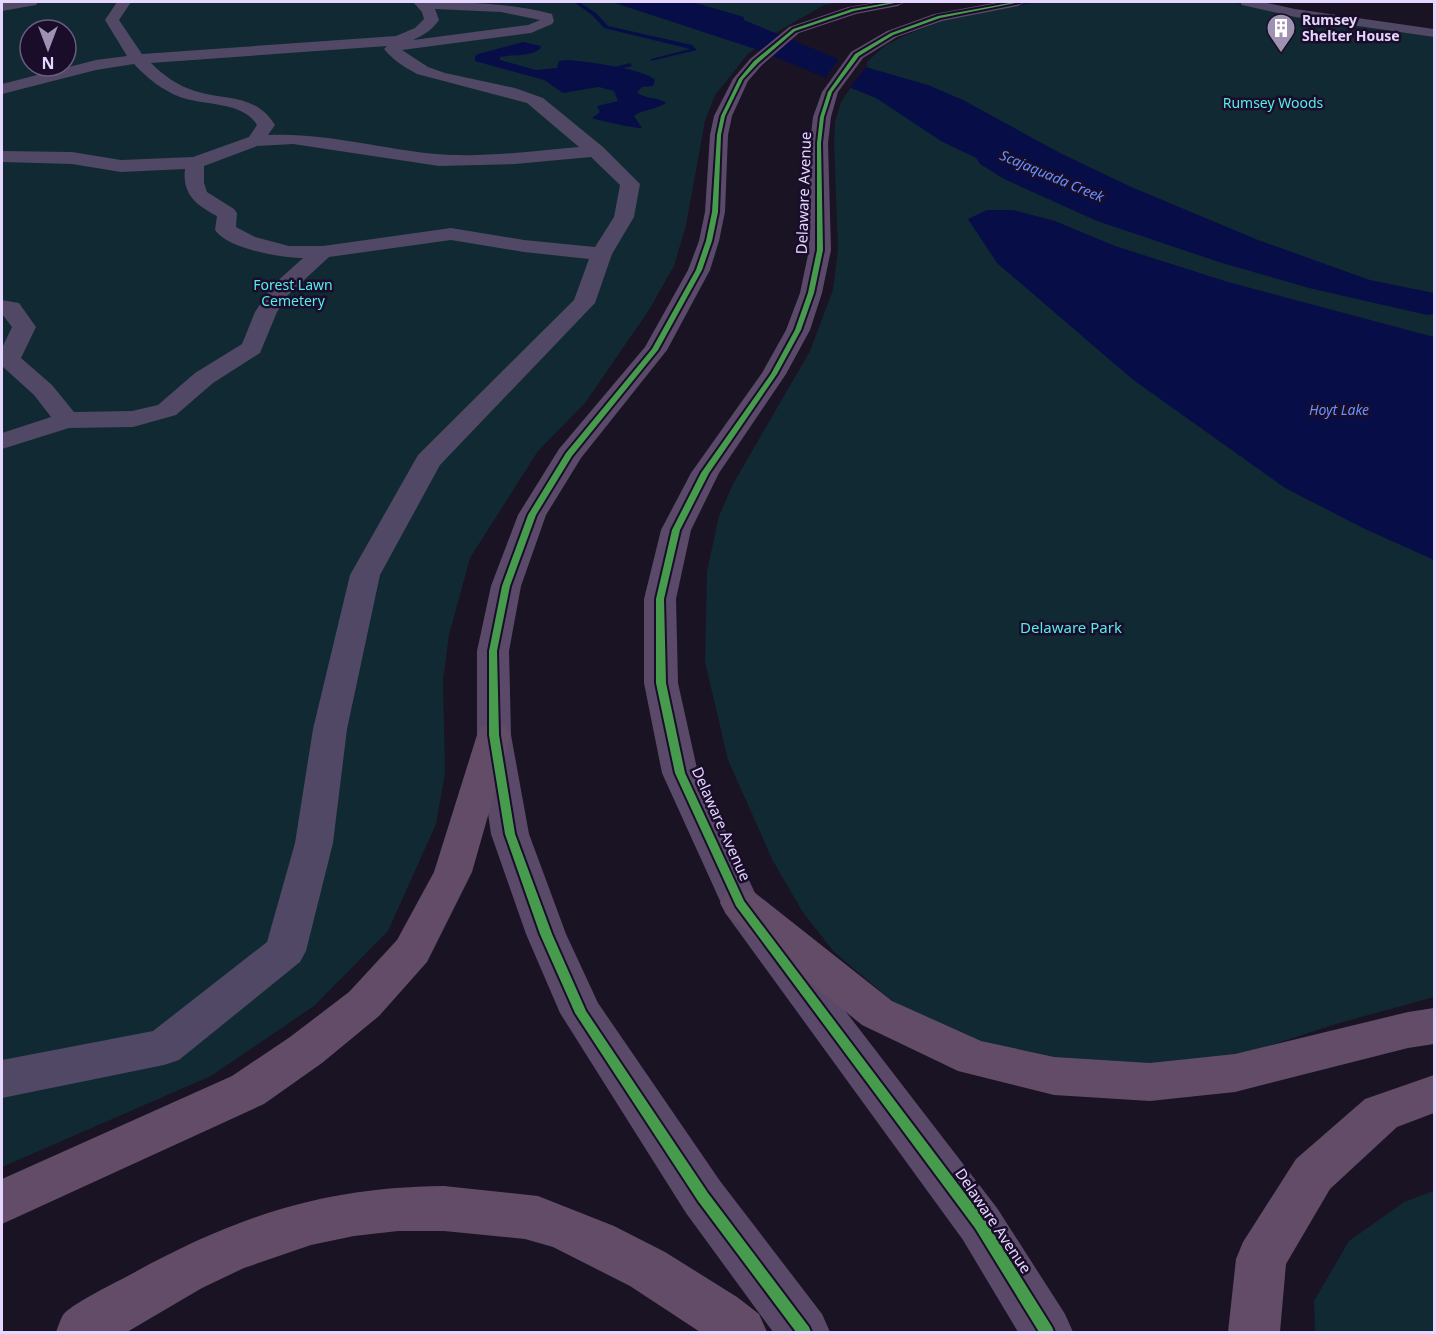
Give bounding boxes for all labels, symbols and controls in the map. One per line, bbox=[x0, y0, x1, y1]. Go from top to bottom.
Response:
place label: Rumsey Shelter House bbox=[1302, 10, 1400, 45]
building icon: Rumsey Shelter House bbox=[1265, 12, 1297, 54]
north arrow bbox=[18, 18, 78, 78]
text: N bbox=[41, 52, 55, 74]
park label: Rumsey Woods bbox=[1223, 93, 1324, 112]
street label: Delaware Avenue bbox=[791, 131, 815, 255]
water label: Scajaquada Creek bbox=[997, 145, 1108, 206]
park label: Forest Lawn Cemetery bbox=[253, 275, 333, 310]
water label: Hoyt Lake bbox=[1309, 400, 1369, 419]
park label: Delaware Park bbox=[1020, 617, 1122, 637]
street label: Delaware Avenue bbox=[688, 763, 756, 884]
street label: Delaware Avenue bbox=[951, 1164, 1036, 1277]

